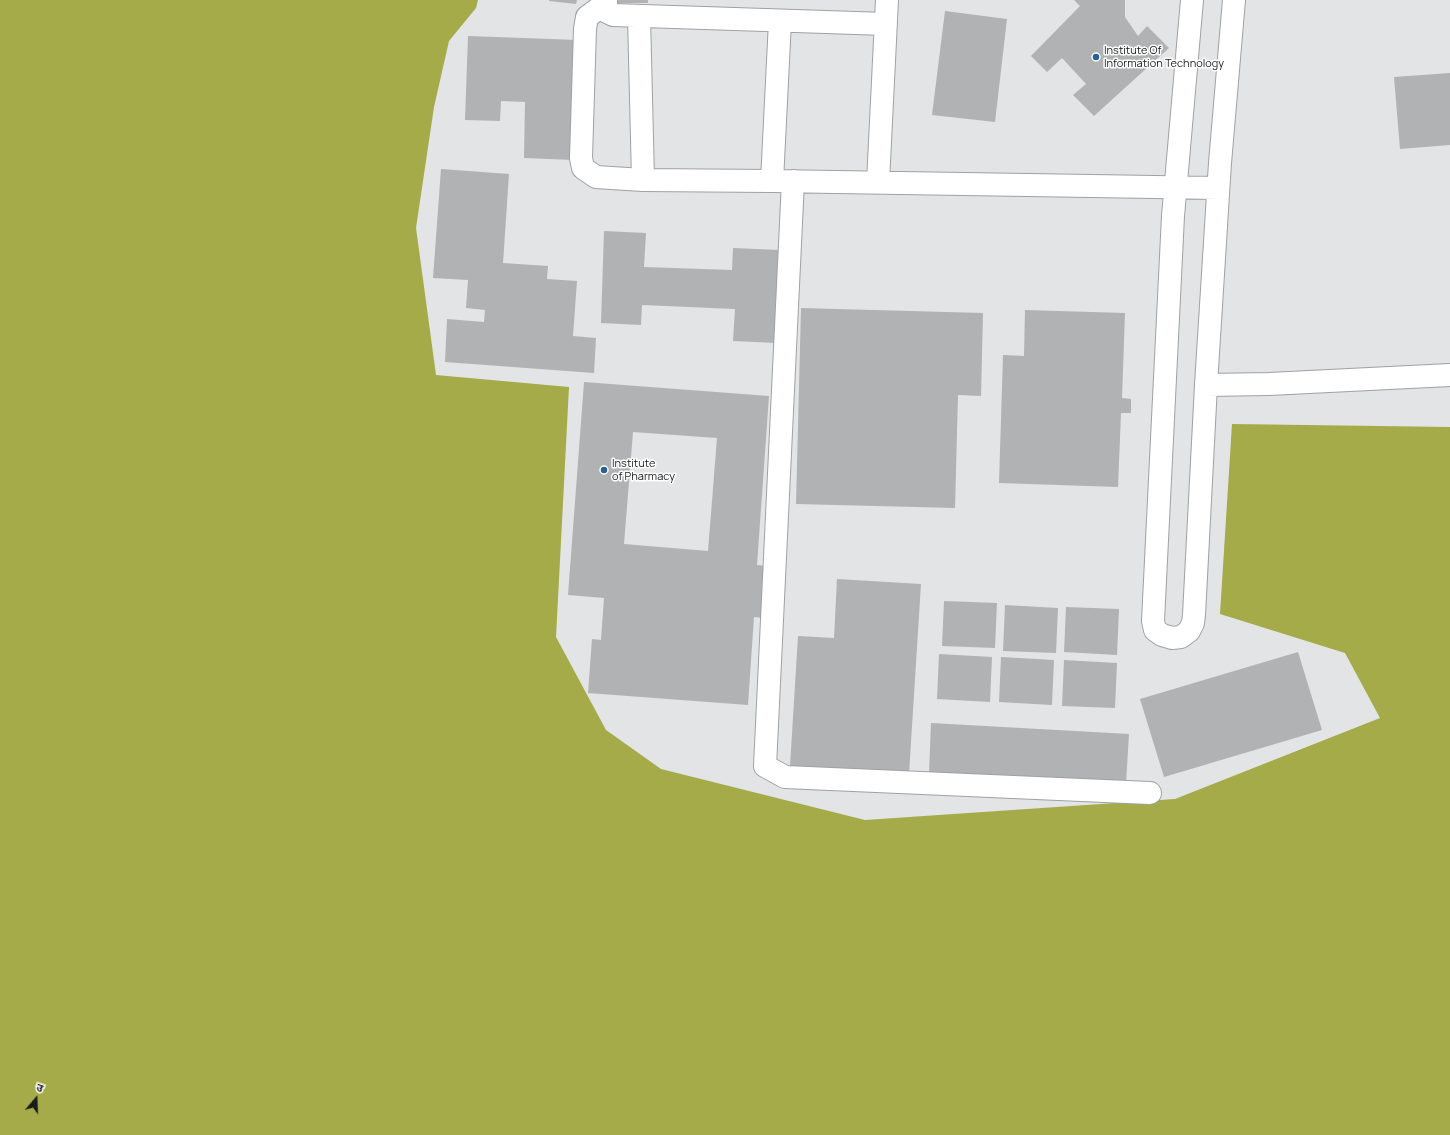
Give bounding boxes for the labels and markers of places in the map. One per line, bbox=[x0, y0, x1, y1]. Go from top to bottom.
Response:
place label: Institute Of Information Technology bbox=[1104, 44, 1224, 70]
marker: Institute Of Information Technology bbox=[1091, 52, 1101, 62]
place label: Institute of Pharmacy bbox=[612, 457, 675, 483]
marker: Institute of Pharmacy bbox=[599, 465, 609, 475]

